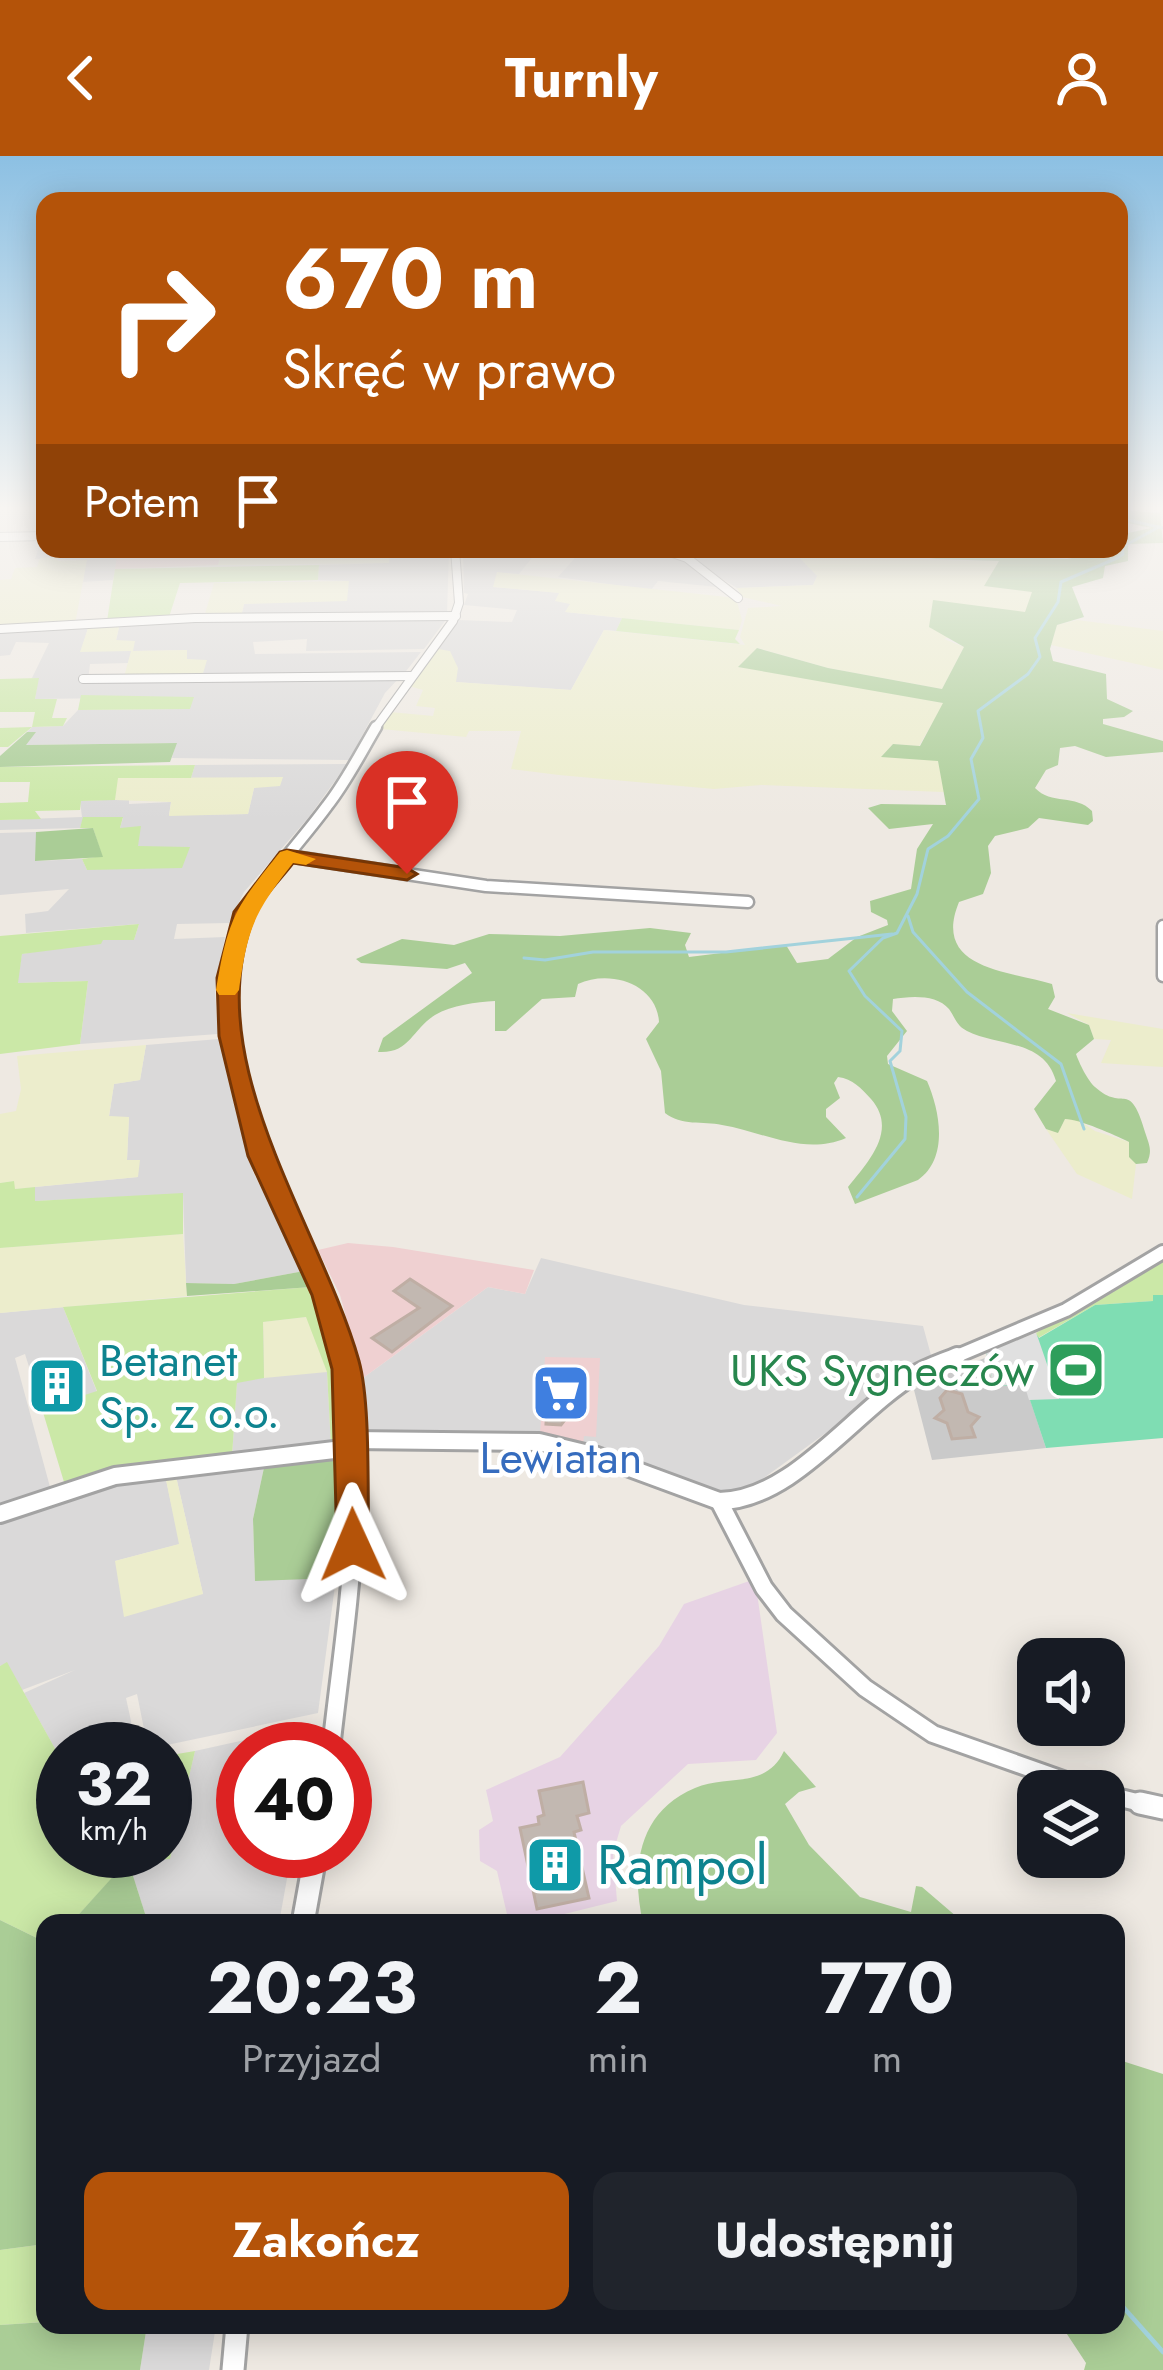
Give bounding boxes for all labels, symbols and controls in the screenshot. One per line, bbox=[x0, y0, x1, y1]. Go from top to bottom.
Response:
text: Turnly bbox=[505, 39, 658, 117]
icon: back bbox=[48, 45, 114, 111]
icon: person bbox=[1049, 45, 1115, 111]
text: 670 m bbox=[282, 218, 539, 340]
icon: right bbox=[84, 240, 240, 396]
text: Skręć w prawo bbox=[282, 330, 616, 408]
icon: arrive bbox=[225, 468, 291, 534]
text: Potem bbox=[84, 469, 201, 534]
pin bbox=[356, 751, 458, 874]
icon: arrive bbox=[374, 769, 440, 835]
place label: Betanet Sp. z o.o. bbox=[99, 1328, 280, 1445]
place label: UKS Sygneczów bbox=[730, 1338, 1034, 1403]
sports icon: UKS Sygneczów bbox=[1045, 1339, 1107, 1401]
building icon: Betanet Sp. z o.o. bbox=[26, 1355, 88, 1417]
supermarket icon: Lewiatan bbox=[530, 1362, 592, 1424]
place label: Lewiatan bbox=[480, 1425, 642, 1490]
position arrow bbox=[290, 1482, 416, 1608]
map controls bbox=[1017, 1638, 1125, 1878]
button: sound bbox=[1017, 1638, 1125, 1746]
speed limit sign: 40 bbox=[216, 1722, 372, 1878]
text: 32 bbox=[76, 1741, 152, 1828]
button: layers bbox=[1017, 1770, 1125, 1878]
text: km/h bbox=[80, 1808, 148, 1851]
place label: Rampol bbox=[597, 1826, 768, 1904]
building icon: Rampol bbox=[524, 1834, 586, 1896]
text: 20:23 bbox=[207, 1936, 417, 2040]
text: 2 bbox=[595, 1936, 642, 2040]
text: 770 bbox=[820, 1936, 954, 2040]
text: Przyjazd bbox=[242, 2030, 382, 2087]
text: min bbox=[588, 2030, 649, 2087]
text: m bbox=[872, 2030, 902, 2087]
button: Zakończ bbox=[84, 2172, 569, 2310]
button: Udostępnij bbox=[593, 2172, 1077, 2310]

